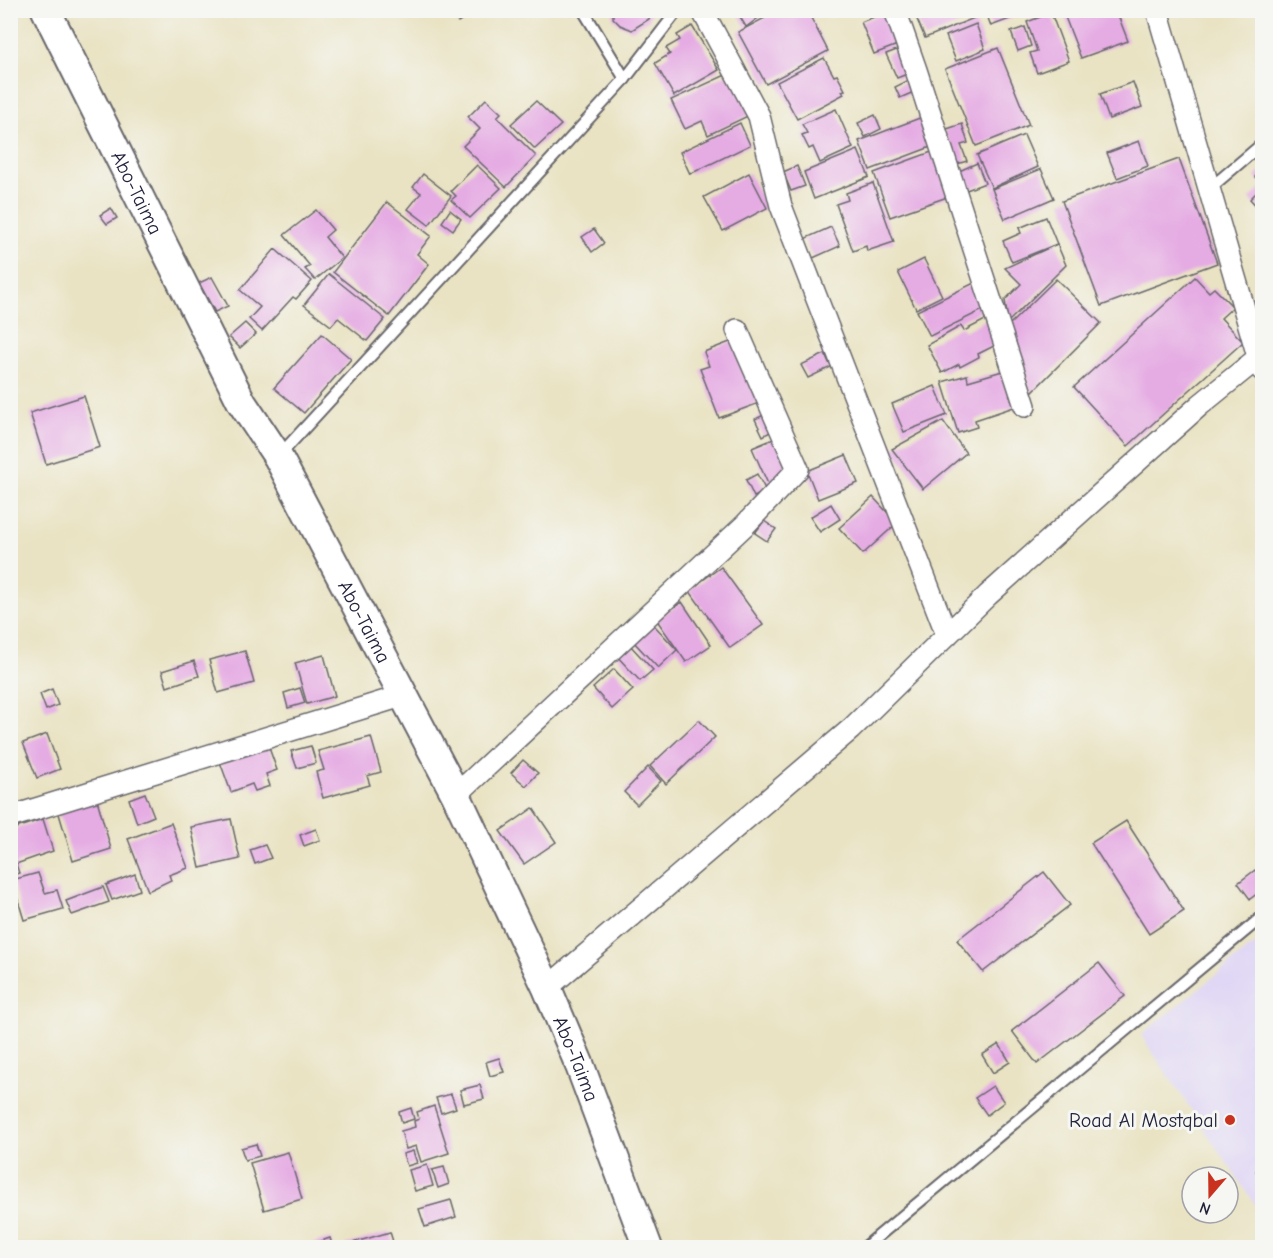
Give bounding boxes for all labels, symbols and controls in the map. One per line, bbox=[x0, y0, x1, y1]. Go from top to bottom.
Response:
street label: Abo-Taima bbox=[107, 147, 167, 238]
street label: Abo-Taima bbox=[333, 576, 396, 667]
street label: Abo-Taima bbox=[549, 1013, 604, 1105]
place label: Road Al Mostqbal bbox=[1069, 1109, 1218, 1132]
marker: Road Al Mostqbal bbox=[1223, 1113, 1237, 1127]
north arrow bbox=[1180, 1165, 1240, 1225]
text: N bbox=[1197, 1198, 1213, 1218]

